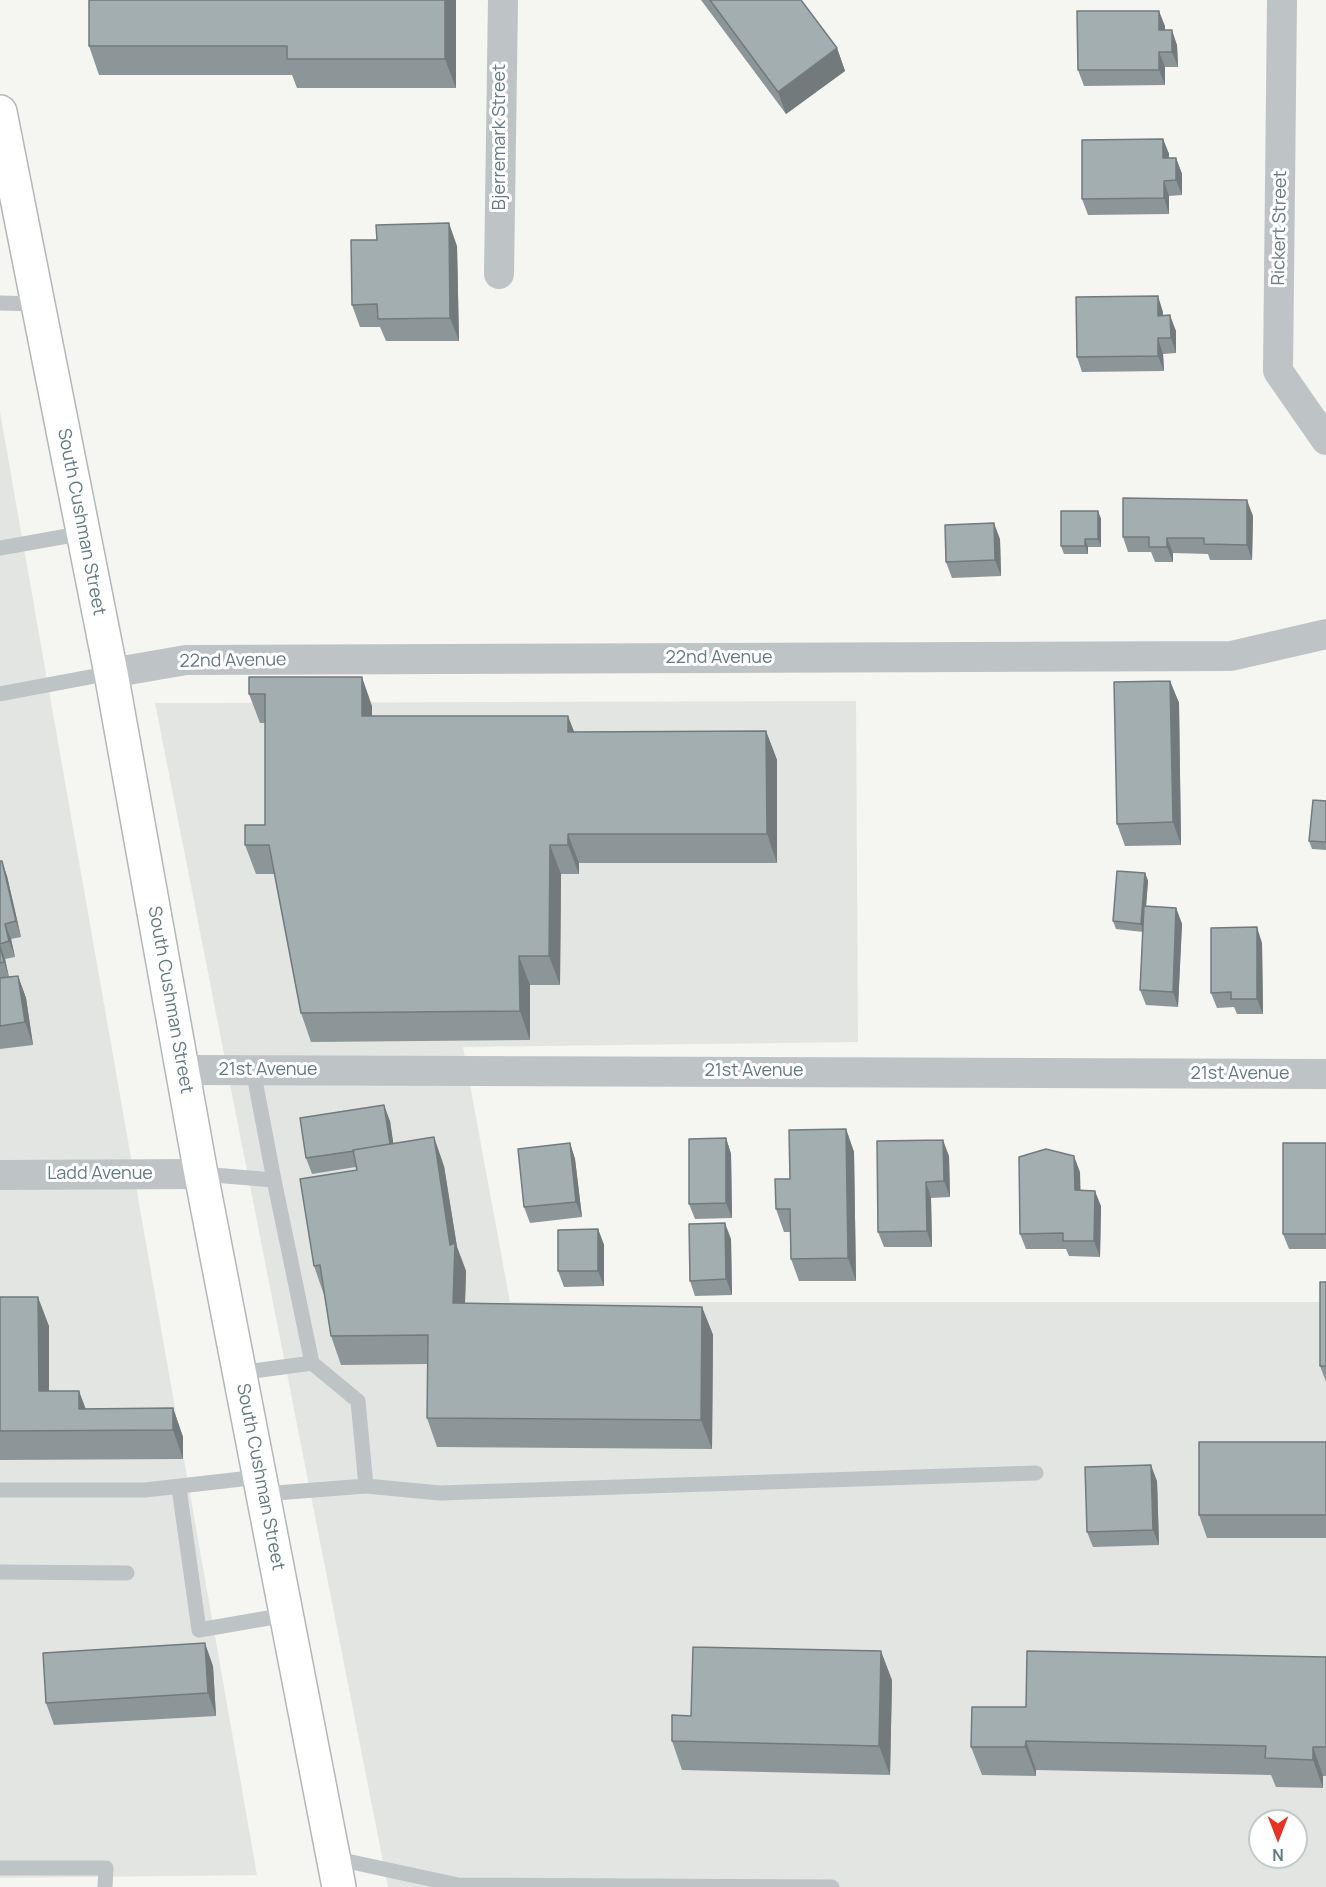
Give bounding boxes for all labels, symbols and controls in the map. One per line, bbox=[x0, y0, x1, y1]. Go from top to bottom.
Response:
street label: Bjerremark Street bbox=[489, 64, 511, 210]
street label: Rickert Street bbox=[1268, 170, 1292, 286]
street label: South Cushman Street bbox=[52, 427, 110, 617]
street label: 22nd Avenue bbox=[665, 647, 773, 669]
street label: 22nd Avenue bbox=[179, 649, 287, 673]
street label: South Cushman Street bbox=[143, 905, 197, 1095]
street label: 21st Avenue bbox=[218, 1059, 318, 1081]
street label: 21st Avenue bbox=[704, 1060, 804, 1082]
street label: 21st Avenue bbox=[1190, 1063, 1290, 1085]
street label: Ladd Avenue bbox=[47, 1163, 153, 1185]
street label: South Cushman Street bbox=[231, 1382, 289, 1572]
north arrow bbox=[1248, 1809, 1308, 1869]
text: N bbox=[1272, 1844, 1284, 1866]

